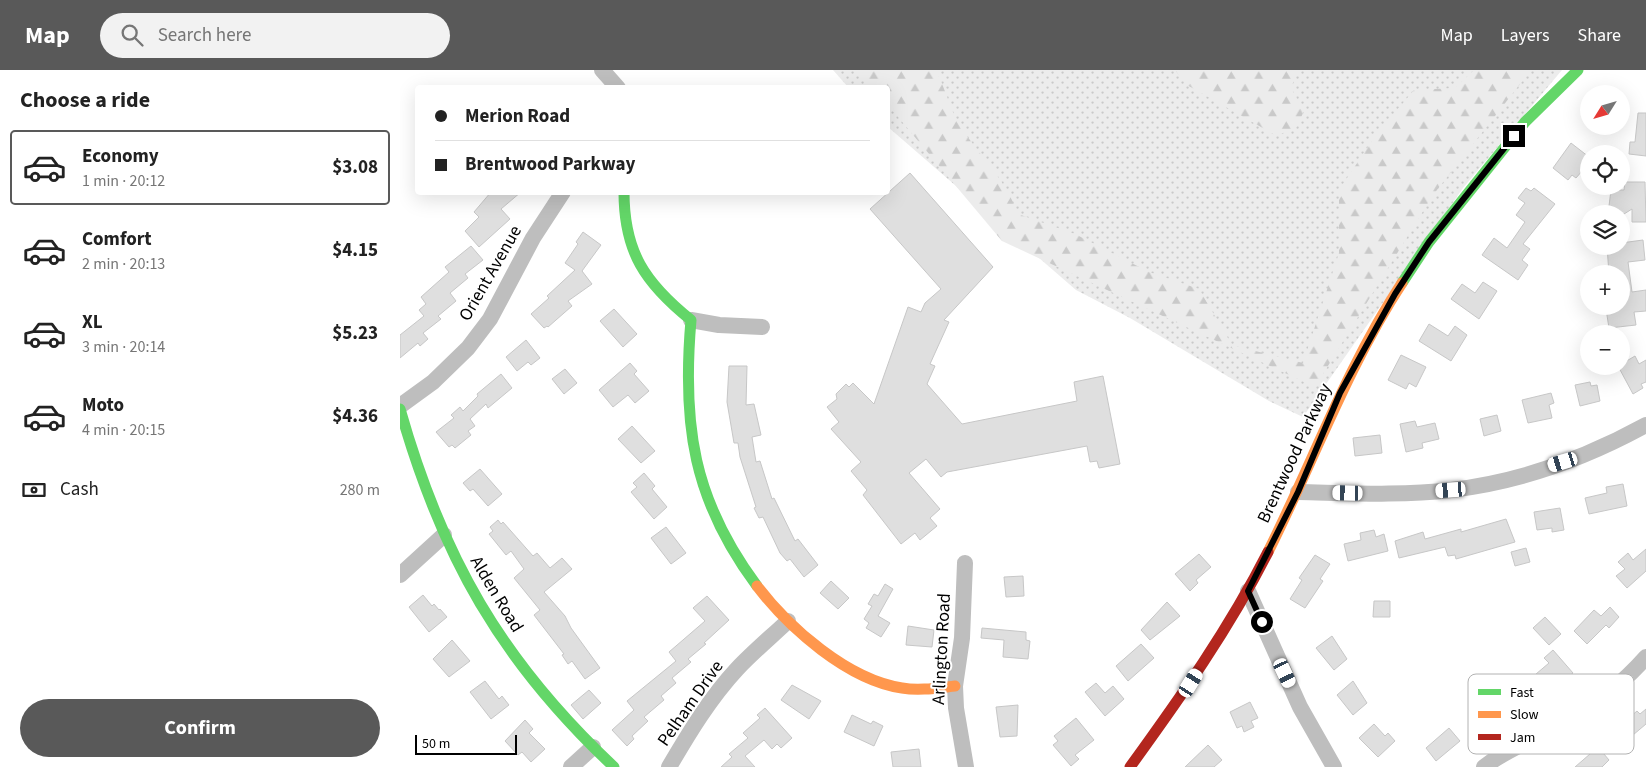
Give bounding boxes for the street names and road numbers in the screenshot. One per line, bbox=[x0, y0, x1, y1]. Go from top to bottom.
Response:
street label: Orient Avenue bbox=[453, 221, 528, 326]
street label: Brentwood Parkway bbox=[1251, 379, 1338, 527]
street label: Alden Road bbox=[464, 551, 529, 637]
street label: Arlington Road bbox=[926, 593, 957, 705]
street label: Pelham Drive bbox=[652, 655, 729, 751]

